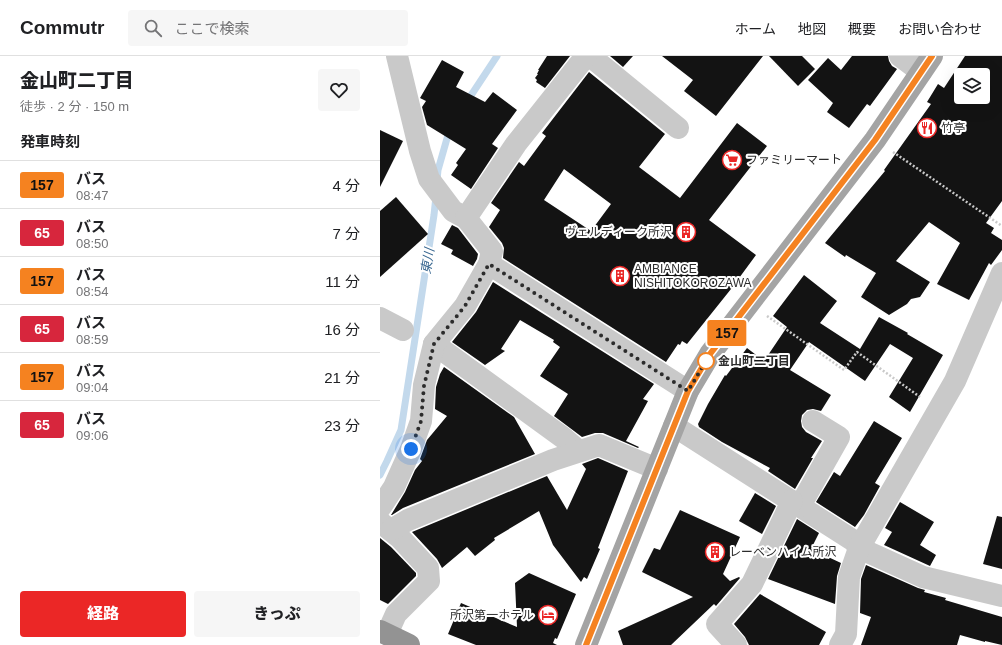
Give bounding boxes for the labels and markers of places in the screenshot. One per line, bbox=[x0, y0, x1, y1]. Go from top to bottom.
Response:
restaurant icon: 竹亭 bbox=[916, 117, 938, 139]
place label: 竹亭 bbox=[941, 121, 965, 135]
supermarket icon: ファミリーマート bbox=[721, 149, 743, 171]
place label: ファミリーマート bbox=[746, 153, 842, 167]
building icon: ヴェルディーク所沢 bbox=[675, 221, 697, 243]
place label: ヴェルディーク所沢 bbox=[565, 225, 672, 239]
place label: AMBIANCE NISHITOKOROZAWA bbox=[634, 262, 752, 290]
building icon: AMBIANCE NISHITOKOROZAWA bbox=[609, 265, 631, 287]
marker: 金山町二丁目 bbox=[697, 352, 715, 370]
place label: 金山町二丁目 bbox=[718, 354, 790, 368]
building icon: レーベンハイム所沢 bbox=[704, 541, 726, 563]
place label: レーベンハイム所沢 bbox=[729, 545, 837, 559]
hotel icon: 所沢第一ホテル bbox=[537, 604, 559, 626]
place label: 所沢第一ホテル bbox=[450, 608, 534, 622]

